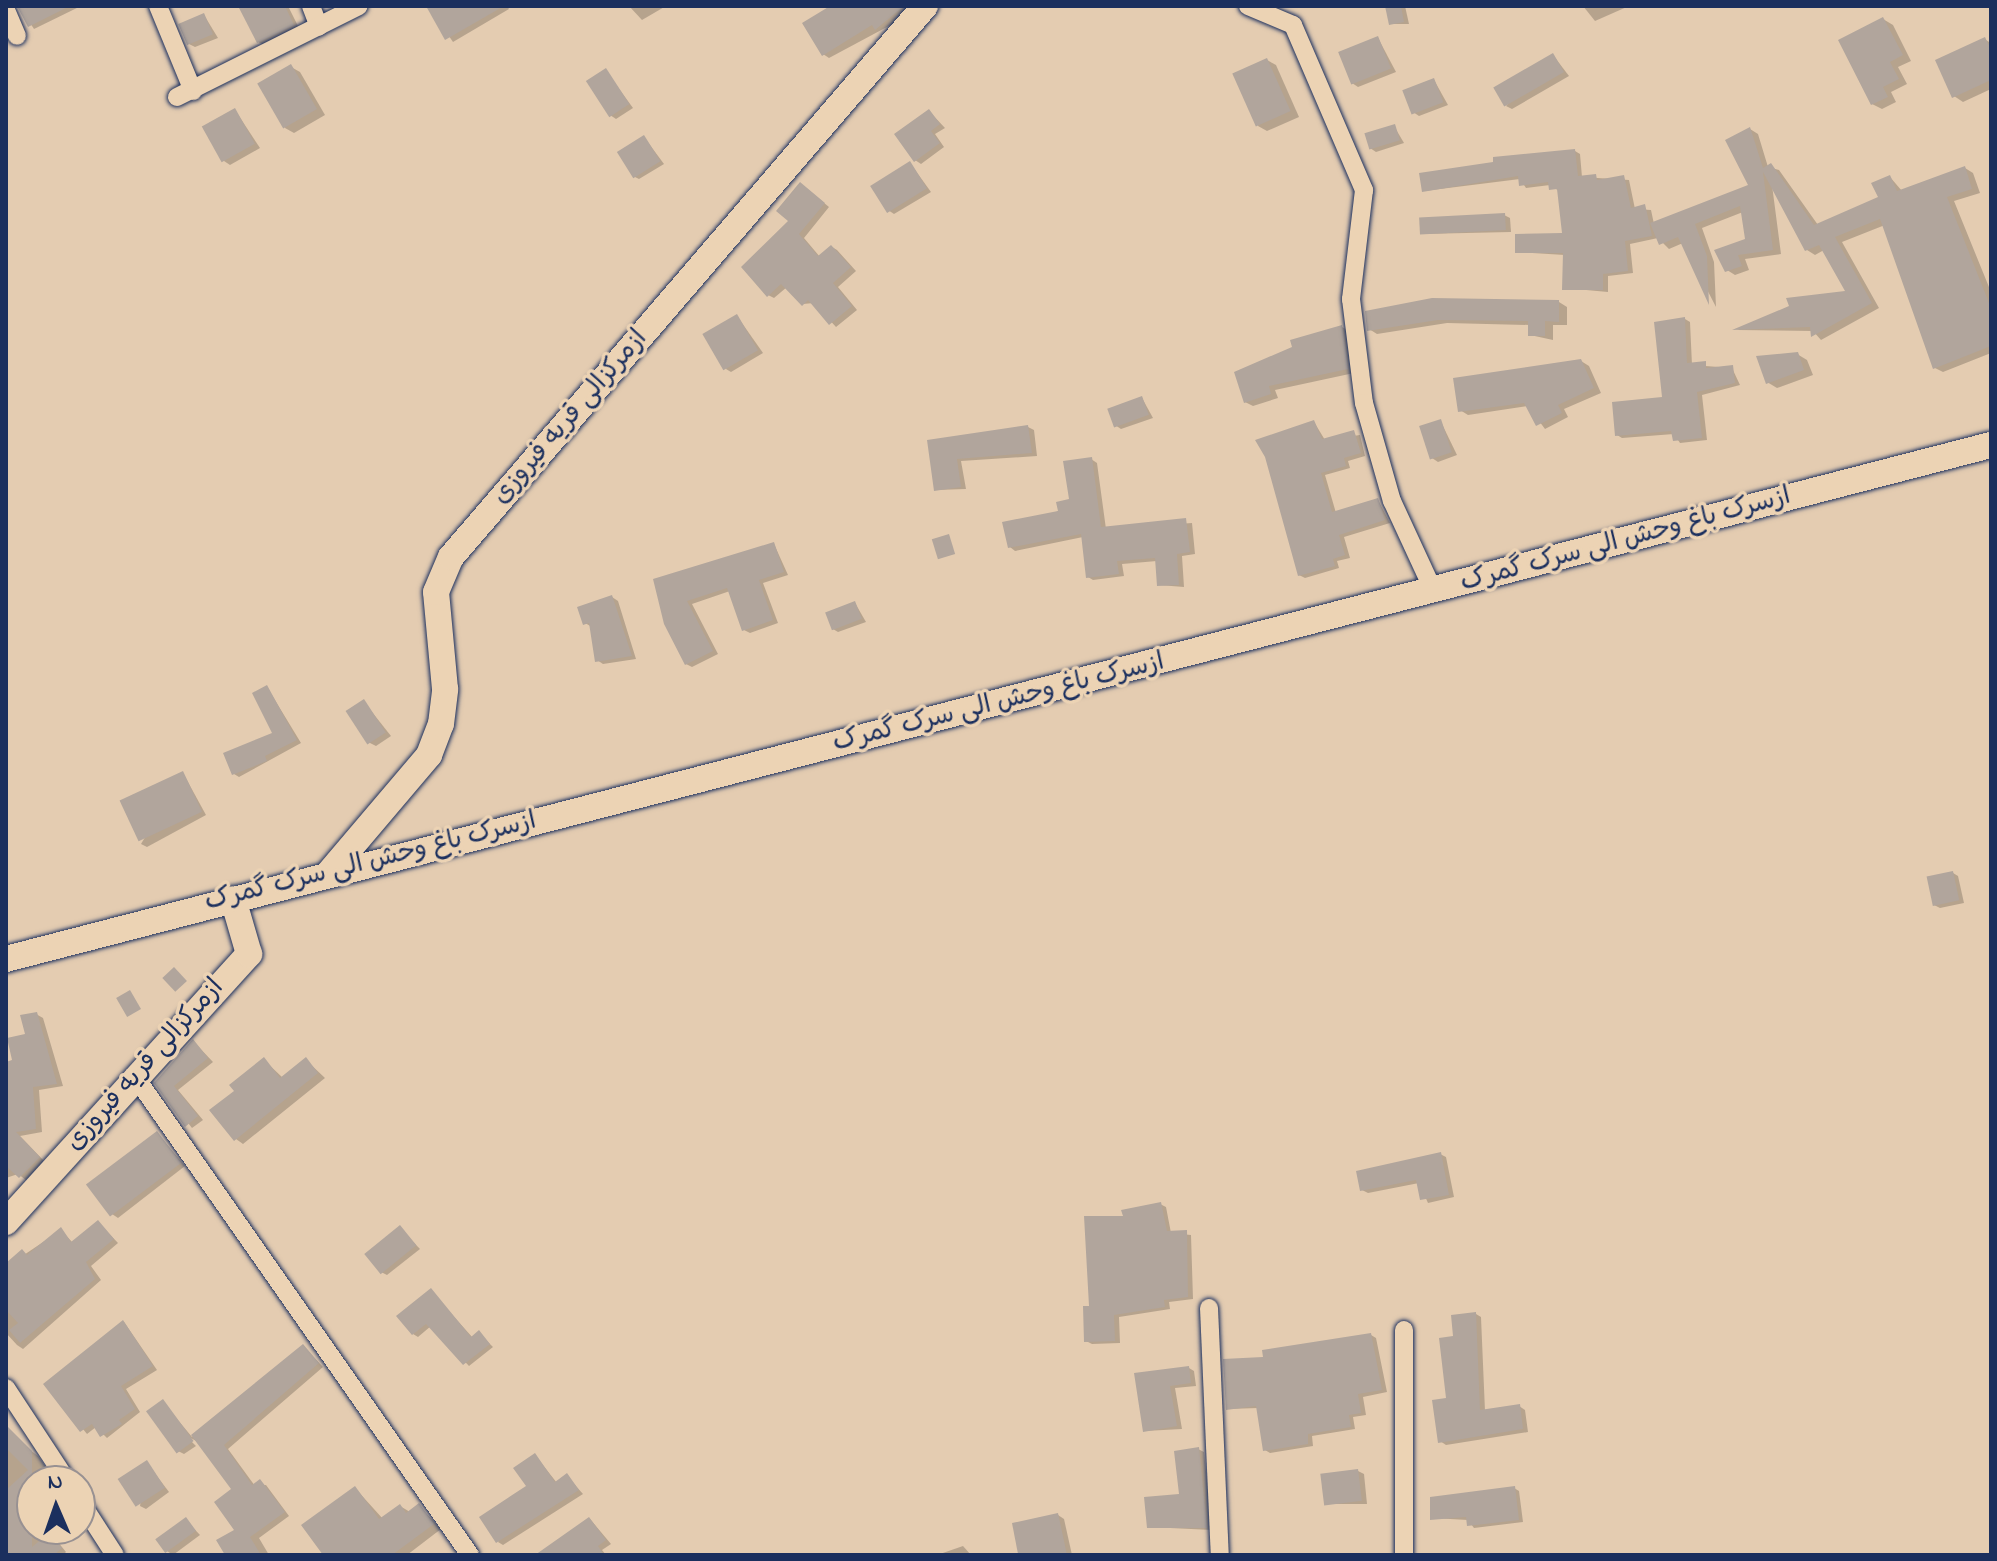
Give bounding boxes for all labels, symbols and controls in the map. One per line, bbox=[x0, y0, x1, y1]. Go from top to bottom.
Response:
street label: ازمرکزالی قریه فیروزی bbox=[487, 324, 655, 512]
street label: ازسرک باغ وحش الی سرک گمرک bbox=[1458, 482, 1794, 600]
street label: ازسرک باغ وحش الی سرک گمرک bbox=[830, 648, 1168, 760]
street label: ازسرک باغ وحش الی سرک گمرک bbox=[202, 807, 540, 919]
street label: ازمرکزالی قریه فیروزی bbox=[60, 973, 232, 1159]
north arrow bbox=[16, 1465, 96, 1545]
text: N bbox=[47, 1467, 63, 1499]

